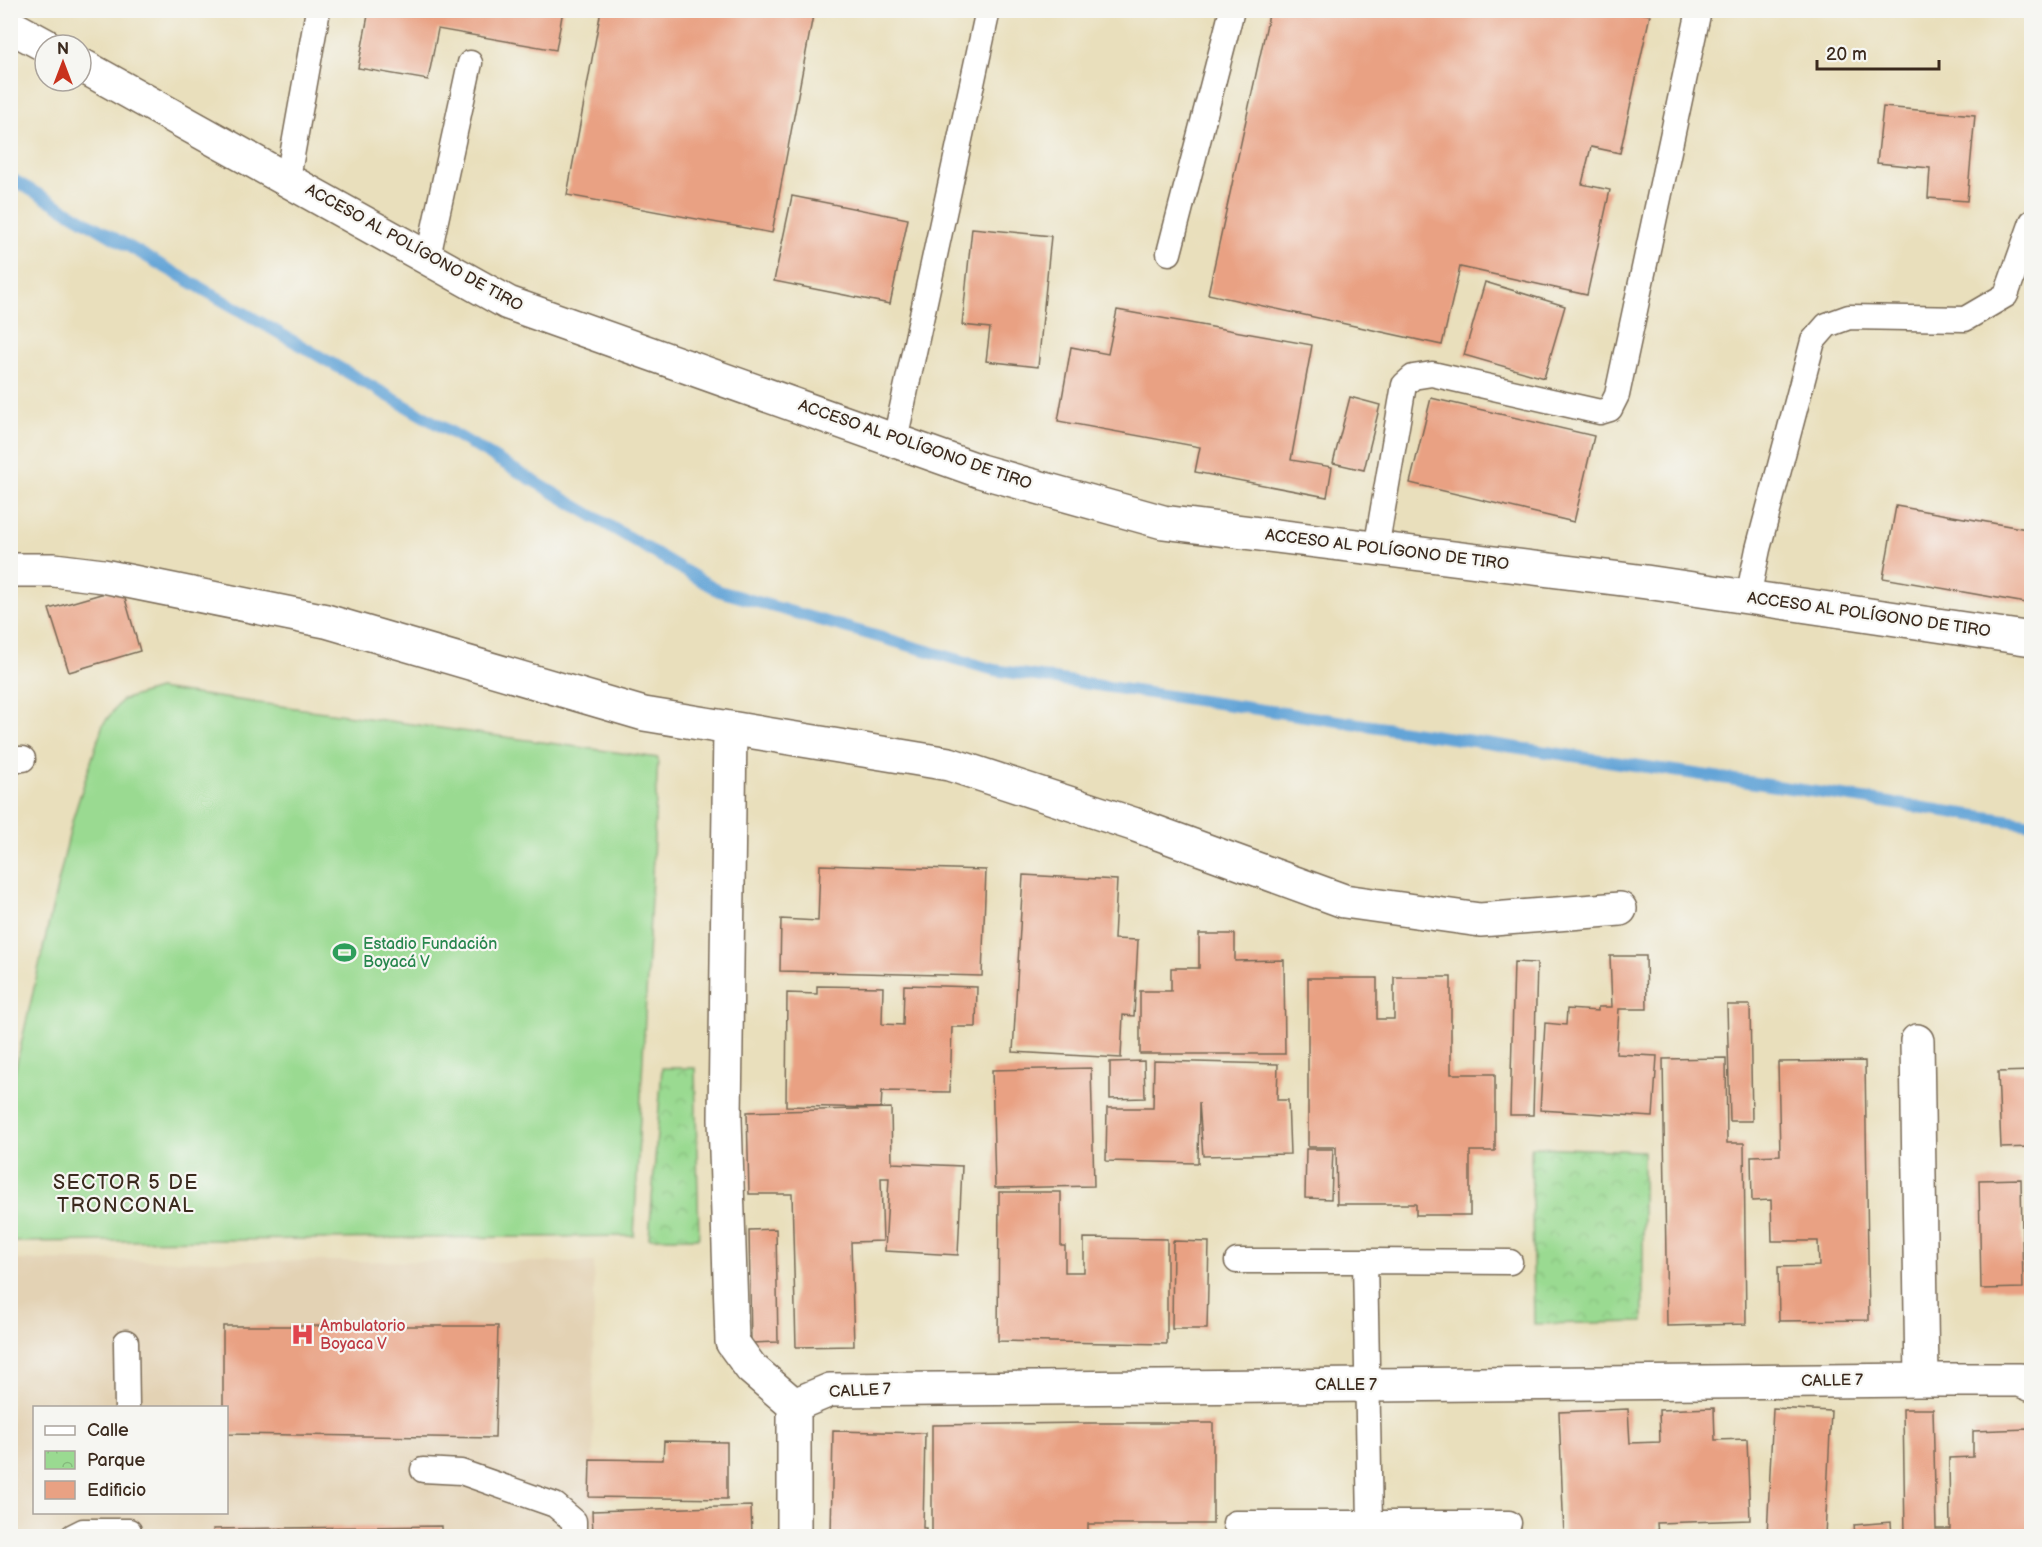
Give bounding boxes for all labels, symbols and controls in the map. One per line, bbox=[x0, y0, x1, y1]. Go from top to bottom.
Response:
north arrow bbox=[33, 33, 93, 93]
scale bar bbox=[1817, 33, 1938, 71]
text: N bbox=[57, 40, 69, 59]
text: 20 m bbox=[1826, 44, 1867, 65]
street label: ACCESO AL POLÍGONO DE TIRO bbox=[302, 178, 527, 316]
street label: ACCESO AL POLÍGONO DE TIRO bbox=[796, 394, 1035, 494]
street label: ACCESO AL POLÍGONO DE TIRO bbox=[1264, 524, 1510, 574]
street label: ACCESO AL POLÍGONO DE TIRO bbox=[1746, 587, 1992, 641]
place label: Estadio Fundación Boyacá V bbox=[363, 935, 497, 972]
sports icon: Estadio Fundación Boyacá V bbox=[332, 940, 358, 966]
district label: SECTOR 5 DE TRONCONAL bbox=[53, 1171, 199, 1218]
place label: Ambulatorio Boyaca V bbox=[320, 1317, 406, 1354]
hospital icon: Ambulatorio Boyaca V bbox=[289, 1322, 315, 1348]
street label: CALLE 7 bbox=[1801, 1371, 1863, 1391]
street label: CALLE 7 bbox=[1315, 1376, 1377, 1395]
street label: CALLE 7 bbox=[829, 1380, 892, 1402]
legend bbox=[33, 1406, 228, 1514]
text: Calle bbox=[87, 1420, 129, 1441]
text: Parque bbox=[87, 1450, 145, 1471]
text: Edificio bbox=[87, 1480, 146, 1501]

